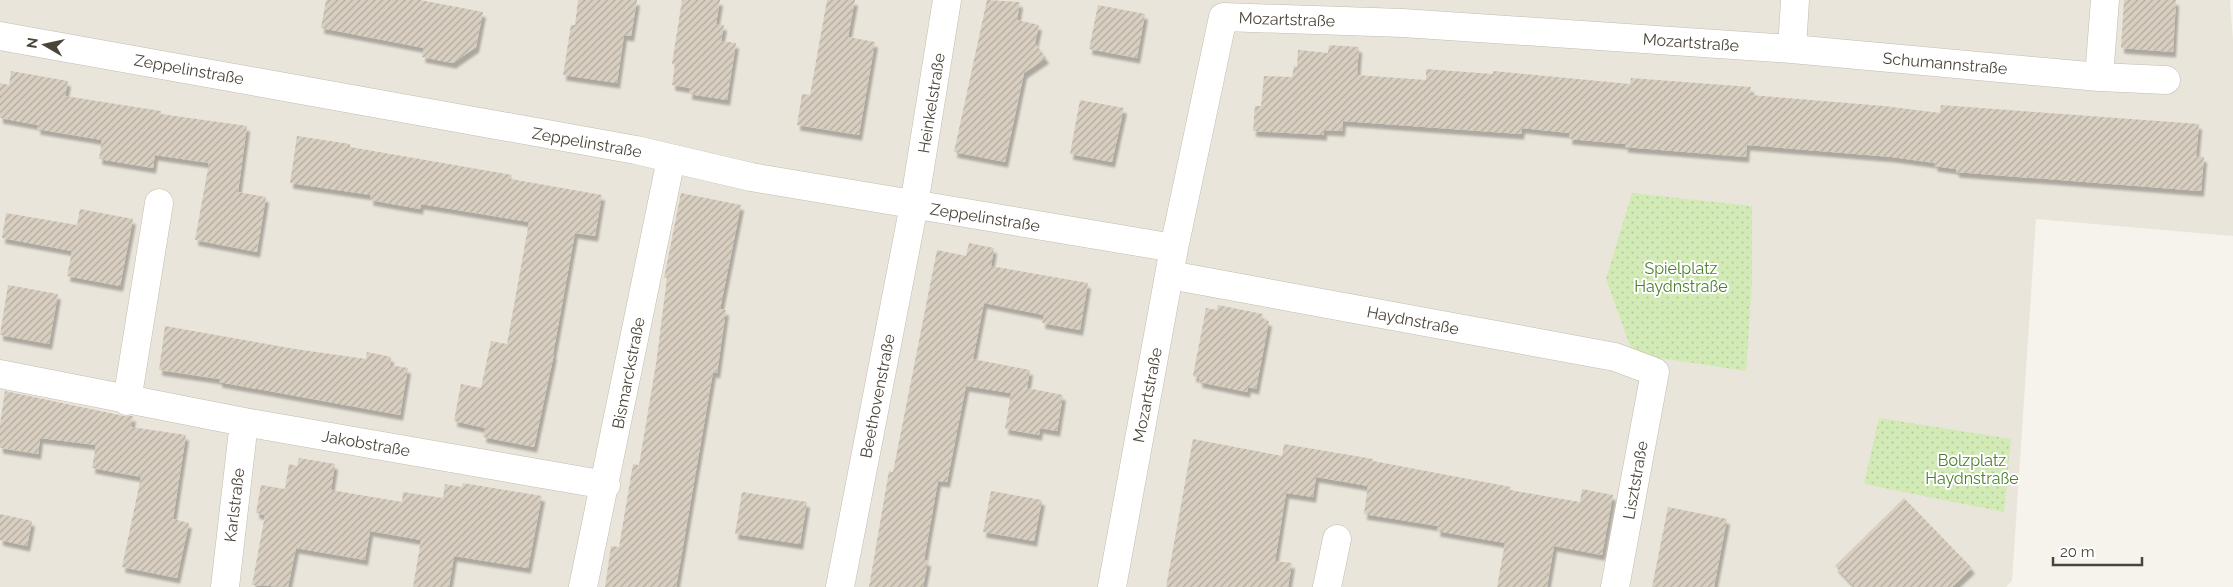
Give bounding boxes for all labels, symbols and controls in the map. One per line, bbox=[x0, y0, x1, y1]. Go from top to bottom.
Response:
street label: Mozartstraße bbox=[1238, 8, 1335, 31]
north arrow bbox=[20, 20, 70, 70]
street label: Mozartstraße bbox=[1642, 30, 1740, 55]
text: N bbox=[23, 36, 41, 49]
street label: Schumannstraße bbox=[1882, 49, 2008, 78]
street label: Zeppelinstraße bbox=[133, 50, 245, 88]
street label: Heinkelstraße bbox=[914, 52, 949, 155]
street label: Zeppelinstraße bbox=[531, 123, 643, 161]
street label: Zeppelinstraße bbox=[929, 199, 1041, 236]
park label: Spielplatz Haydnstraße bbox=[1634, 259, 1728, 296]
street label: Haydnstraße bbox=[1365, 302, 1461, 339]
street label: Bismarckstraße bbox=[608, 316, 649, 431]
street label: Beethovenstraße bbox=[856, 333, 899, 460]
street label: Mozartstraße bbox=[1129, 346, 1166, 444]
street label: Jakobstraße bbox=[320, 426, 412, 461]
street label: Lisztstraße bbox=[1619, 439, 1652, 521]
park label: Bolzplatz Haydnstraße bbox=[1925, 451, 2019, 488]
street label: Karlstraße bbox=[221, 467, 248, 543]
scale bar bbox=[2053, 534, 2142, 566]
text: 20 m bbox=[2060, 543, 2095, 561]

